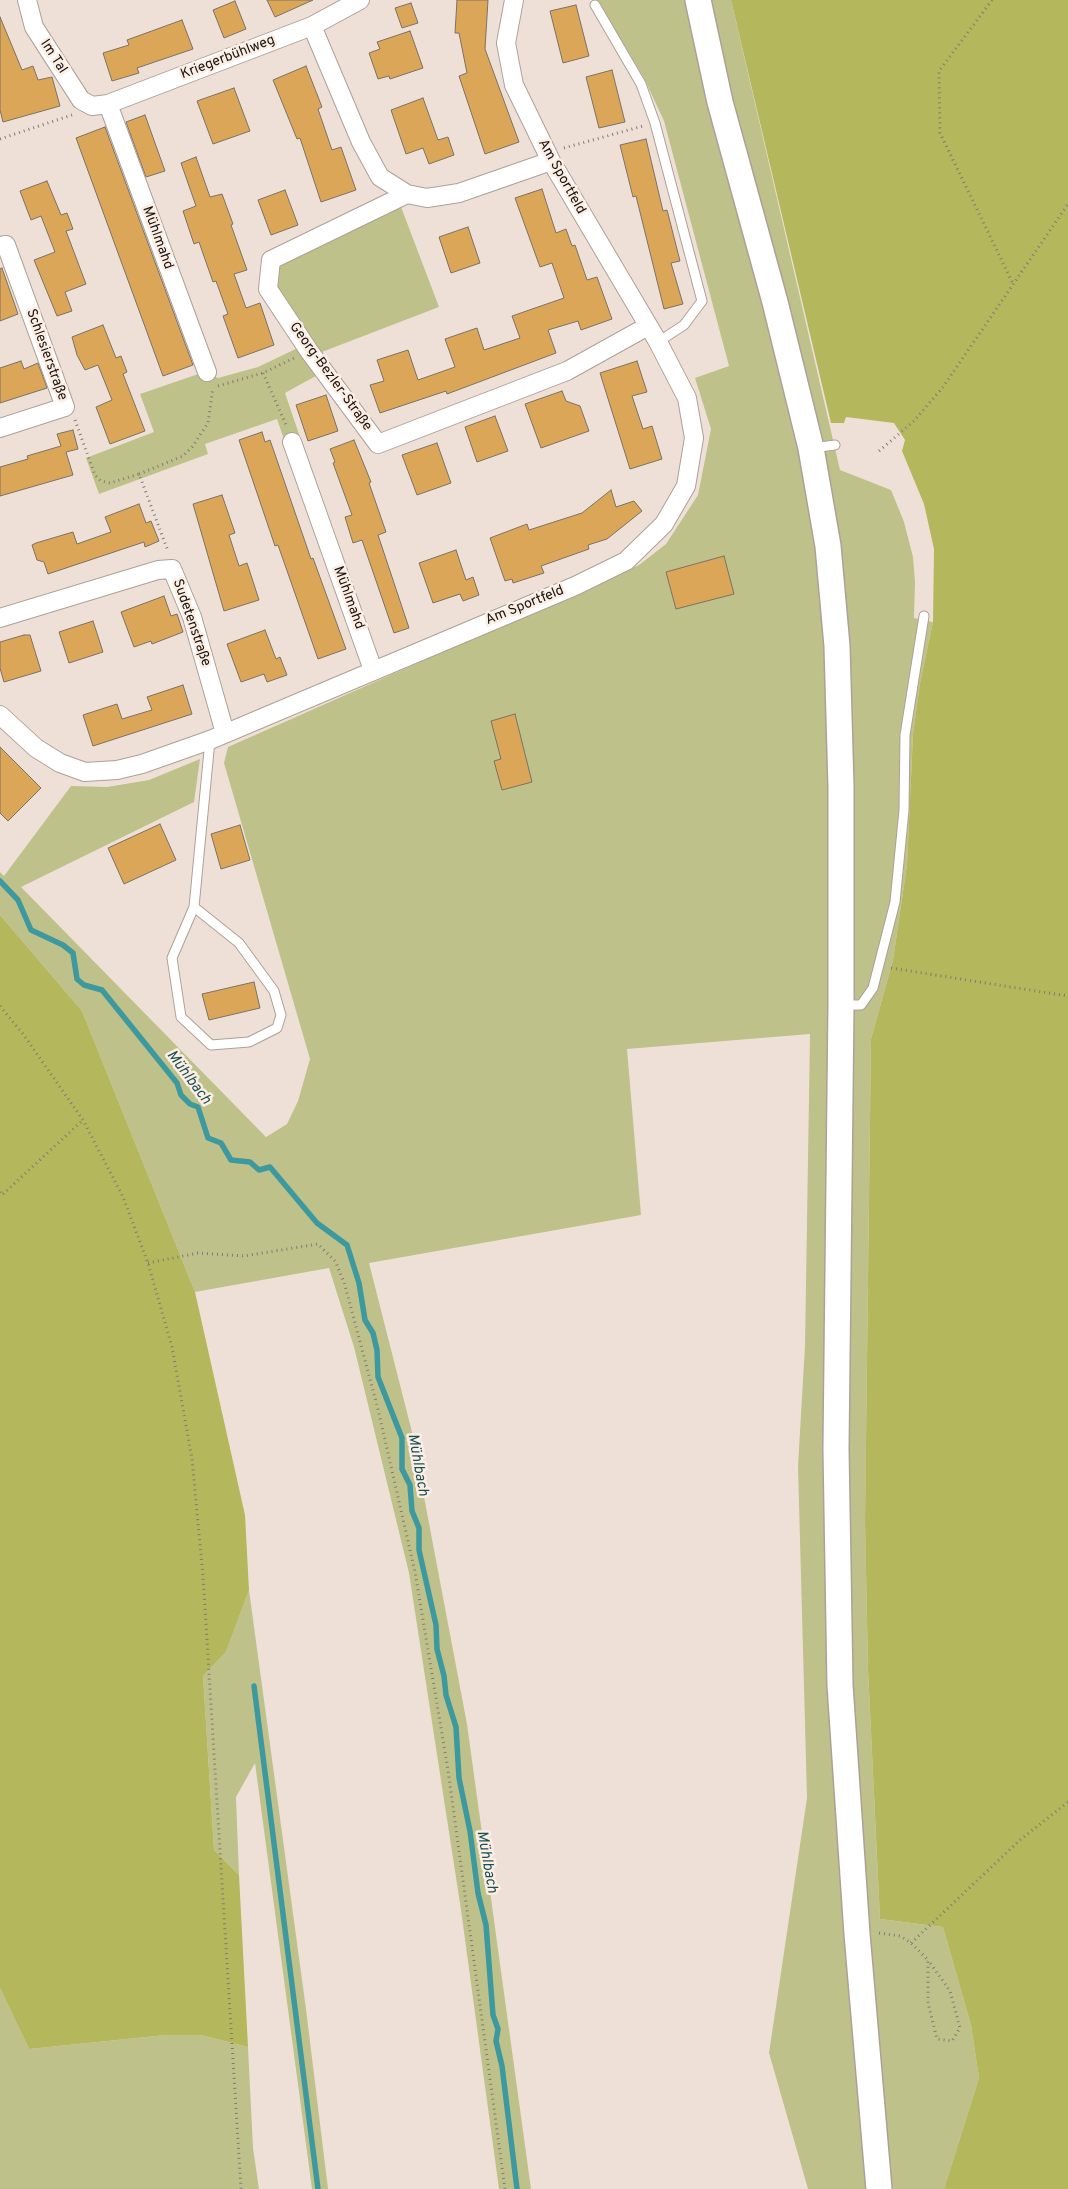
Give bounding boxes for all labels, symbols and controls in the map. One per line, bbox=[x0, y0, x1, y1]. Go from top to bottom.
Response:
street label: Kriegerbühlweg bbox=[178, 32, 278, 84]
street label: Im Tal bbox=[36, 37, 70, 77]
street label: Am Sportfeld bbox=[534, 137, 588, 217]
street label: Mühlmahd bbox=[138, 204, 176, 272]
street label: Schlesierstraße bbox=[22, 307, 70, 403]
street label: Georg-Bezler-Straße bbox=[285, 319, 375, 435]
street label: Mühlmahd bbox=[329, 564, 367, 632]
street label: Sudetenstraße bbox=[168, 577, 214, 669]
street label: Am Sportfeld bbox=[483, 583, 567, 629]
water label: Mühlbach bbox=[162, 1047, 214, 1109]
water label: Mühlbach bbox=[403, 1432, 431, 1498]
water label: Mühlbach bbox=[472, 1829, 500, 1895]

